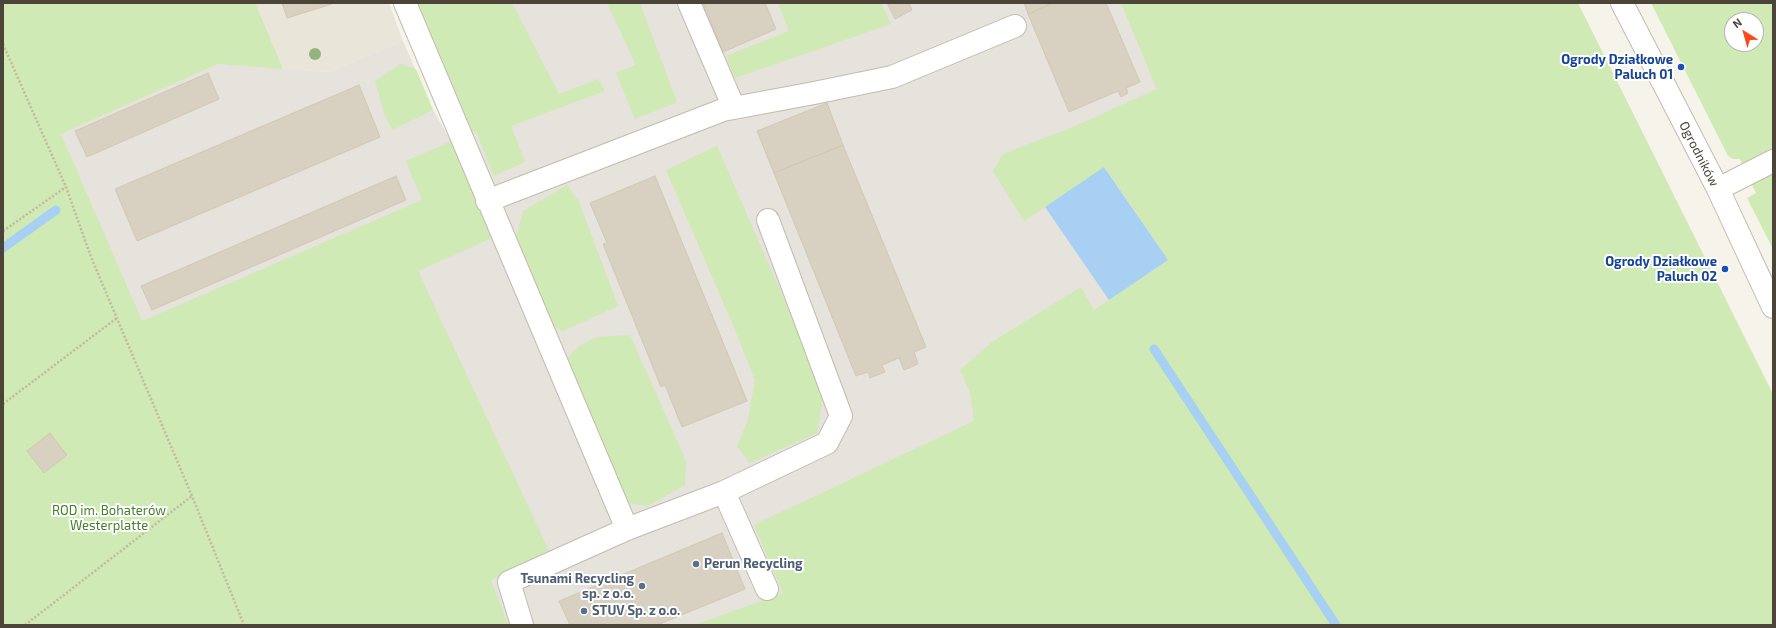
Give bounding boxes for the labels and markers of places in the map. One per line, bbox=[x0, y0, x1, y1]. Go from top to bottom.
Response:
place label: Ogrody Działkowe Paluch 01 bbox=[1561, 52, 1673, 83]
marker: Ogrody Działkowe Paluch 01 bbox=[1676, 62, 1686, 72]
place label: Ogrody Działkowe Paluch 02 bbox=[1605, 254, 1717, 285]
marker: Ogrody Działkowe Paluch 02 bbox=[1720, 264, 1730, 274]
place label: Perun Recycling bbox=[704, 556, 803, 572]
marker: Perun Recycling bbox=[691, 559, 701, 569]
place label: Tsunami Recycling sp. z o.o. bbox=[520, 571, 634, 602]
marker: Tsunami Recycling sp. z o.o. bbox=[637, 581, 647, 591]
place label: STUV Sp. z o.o. bbox=[592, 603, 680, 619]
marker: STUV Sp. z o.o. bbox=[579, 606, 589, 616]

